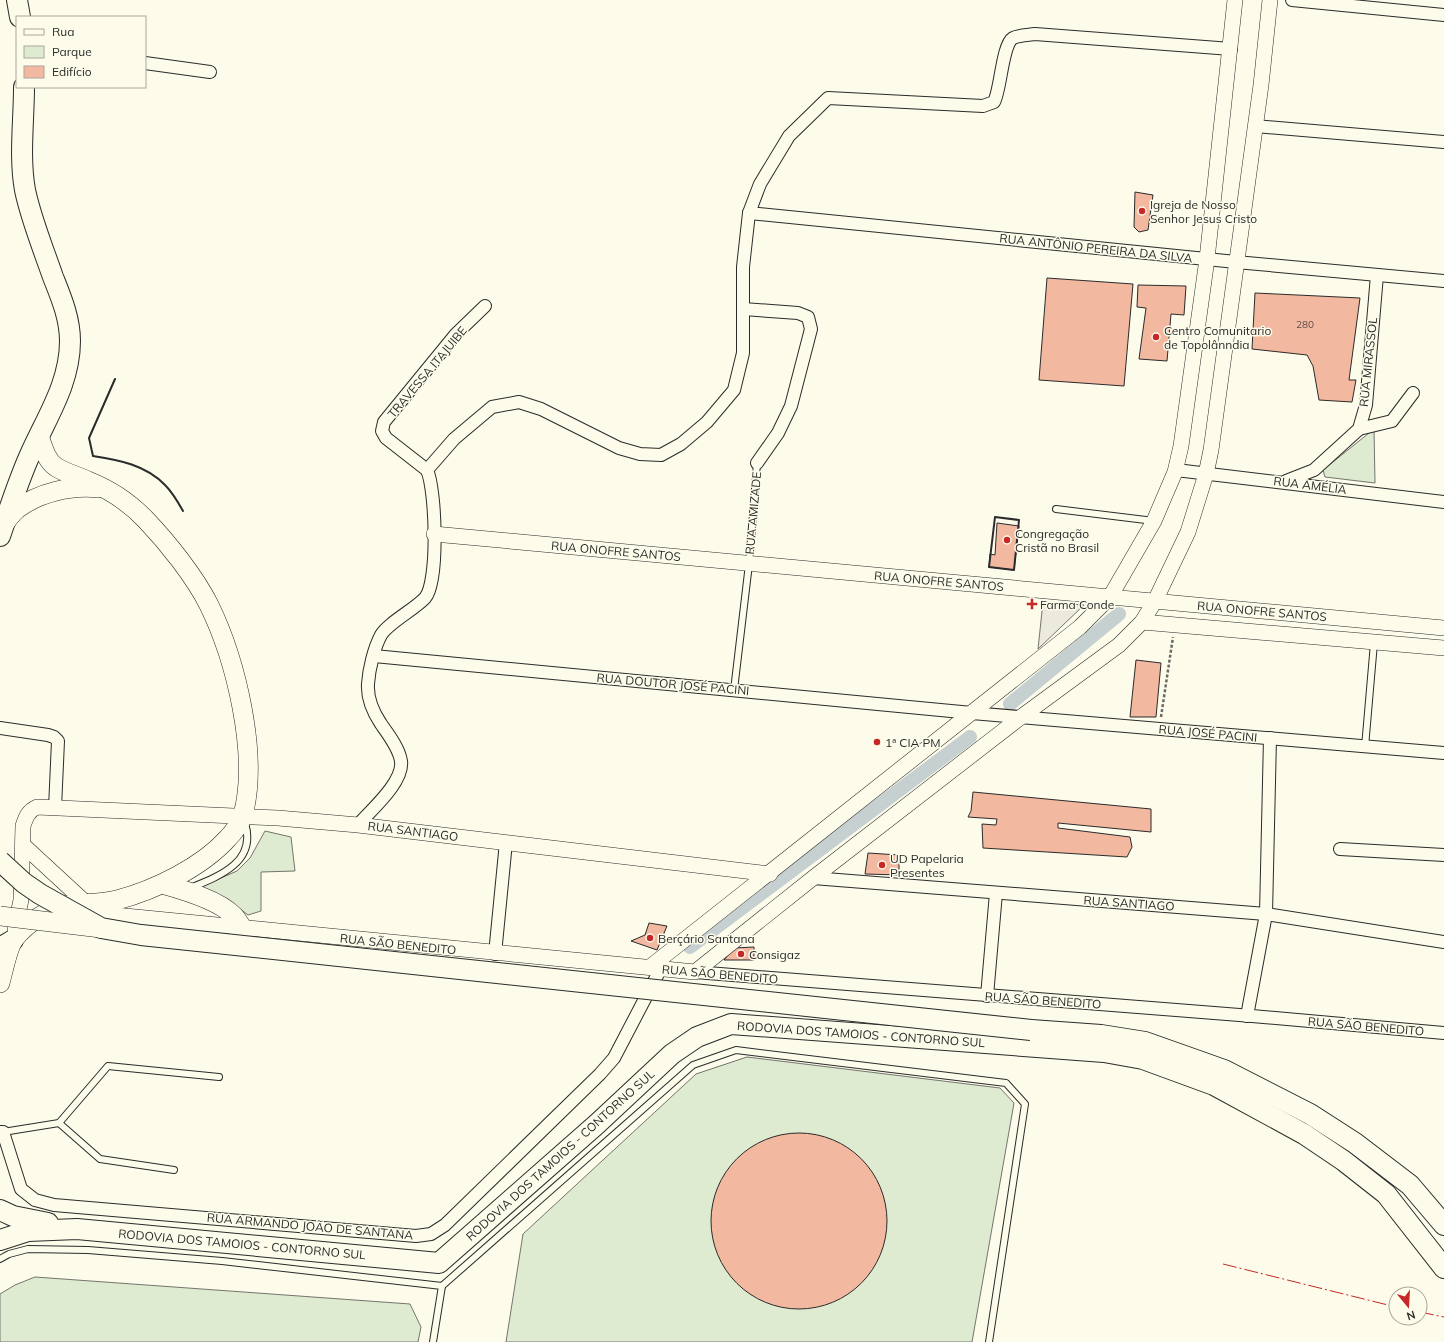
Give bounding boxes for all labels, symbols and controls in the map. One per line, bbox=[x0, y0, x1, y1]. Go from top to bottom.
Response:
legend bbox=[16, 16, 146, 88]
text: Rua bbox=[52, 24, 74, 39]
text: Parque bbox=[52, 44, 92, 59]
text: Edifício bbox=[52, 64, 92, 79]
place label: Igreja de Nosso Senhor Jesus Cristo bbox=[1150, 197, 1257, 226]
marker: Igreja de Nosso Senhor Jesus Cristo bbox=[1137, 206, 1147, 216]
street label: RUA ANTÔNIO PEREIRA DA SILVA bbox=[999, 230, 1193, 266]
street label: RUA MIRASSOL bbox=[1356, 316, 1380, 408]
house number: 280 bbox=[1296, 318, 1314, 331]
street label: TRAVESSA ITAJUIBE bbox=[384, 323, 470, 421]
place label: Centro Comunitario de Topolânndia bbox=[1164, 323, 1271, 352]
marker: Centro Comunitario de Topolânndia bbox=[1151, 332, 1161, 342]
street label: RUA AMIZADE bbox=[742, 471, 764, 555]
street label: RUA AMÉLIA bbox=[1273, 473, 1348, 497]
place label: Congregação Cristã no Brasil bbox=[1015, 526, 1099, 555]
marker: Congregação Cristã no Brasil bbox=[1002, 535, 1012, 545]
street label: RUA ONOFRE SANTOS bbox=[550, 538, 682, 564]
street label: RUA ONOFRE SANTOS bbox=[873, 568, 1005, 594]
place label: Farma Conde bbox=[1040, 597, 1114, 612]
street label: RUA ONOFRE SANTOS bbox=[1196, 598, 1328, 624]
marker: Farma Conde bbox=[1027, 599, 1037, 609]
street label: RUA DOUTOR JOSÉ PACINI bbox=[596, 670, 750, 698]
street label: RUA JOSÉ PACINI bbox=[1158, 721, 1258, 745]
place label: 1ª CIA PM bbox=[885, 735, 941, 750]
marker: 1ª CIA PM bbox=[872, 737, 882, 747]
street label: RUA SANTIAGO bbox=[367, 818, 459, 844]
place label: UD Papelaria Presentes bbox=[890, 851, 964, 880]
marker: UD Papelaria Presentes bbox=[877, 860, 887, 870]
street label: RUA SANTIAGO bbox=[1083, 892, 1175, 914]
street label: RUA SÃO BENEDITO bbox=[339, 930, 457, 958]
place label: Berçário Santana bbox=[658, 931, 755, 946]
marker: Berçário Santana bbox=[645, 933, 655, 943]
place label: Consigaz bbox=[749, 947, 800, 962]
marker: Consigaz bbox=[736, 949, 746, 959]
street label: RUA SÃO BENEDITO bbox=[661, 961, 779, 987]
street label: RUA SÃO BENEDITO bbox=[984, 988, 1102, 1012]
street label: RUA SÃO BENEDITO bbox=[1307, 1013, 1425, 1039]
street label: RODOVIA DOS TAMOIOS - CONTORNO SUL bbox=[737, 1018, 986, 1050]
street label: RODOVIA DOS TAMOIOS - CONTORNO SUL bbox=[463, 1066, 658, 1244]
street label: RUA ARMANDO JOÃO DE SANTANA bbox=[206, 1210, 414, 1243]
street label: RODOVIA DOS TAMOIOS - CONTORNO SUL bbox=[118, 1226, 367, 1262]
north arrow bbox=[1388, 1286, 1428, 1326]
text: N bbox=[1405, 1308, 1417, 1323]

